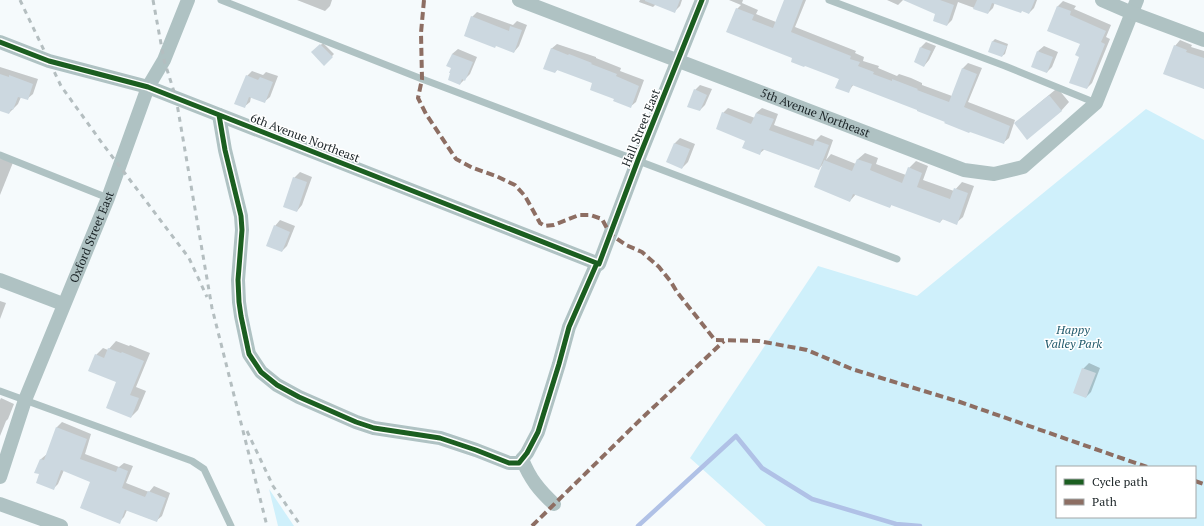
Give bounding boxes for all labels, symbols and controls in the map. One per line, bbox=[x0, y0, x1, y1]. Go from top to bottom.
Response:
street label: 5th Avenue Northeast bbox=[758, 85, 873, 141]
street label: Hall Street East bbox=[618, 86, 663, 169]
street label: 6th Avenue Northeast bbox=[248, 110, 363, 166]
street label: Oxford Street East bbox=[66, 189, 117, 285]
park label: Happy Valley Park bbox=[1044, 322, 1102, 351]
legend bbox=[1056, 466, 1196, 518]
text: Cycle path bbox=[1092, 474, 1148, 489]
text: Path bbox=[1092, 494, 1117, 509]

